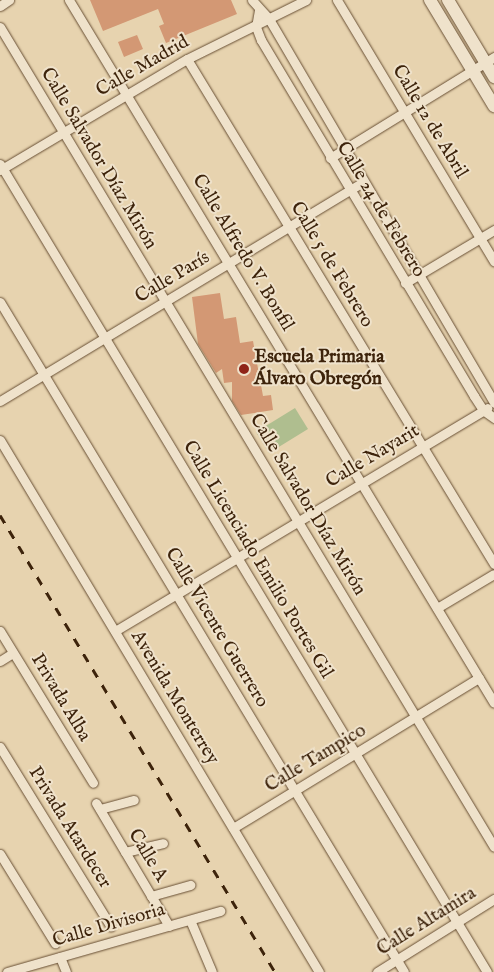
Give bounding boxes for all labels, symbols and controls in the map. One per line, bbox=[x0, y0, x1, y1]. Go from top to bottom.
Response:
street label: Calle Madrid bbox=[93, 31, 193, 103]
street label: Calle 12 de Abril bbox=[386, 61, 472, 183]
street label: Calle Salvador Díaz Mirón bbox=[35, 64, 161, 254]
street label: Calle 24 de Febrero bbox=[331, 138, 429, 282]
street label: Calle Alfredo V. Bonfil bbox=[186, 170, 298, 336]
street label: Calle 5 de Febrero bbox=[284, 198, 378, 332]
street label: Calle París bbox=[132, 247, 214, 309]
place label: Escuela Primaria Álvaro Obregón bbox=[254, 347, 384, 391]
marker: Escuela Primaria Álvaro Obregón bbox=[238, 363, 250, 375]
street label: Calle Salvador Díaz Mirón bbox=[244, 410, 370, 600]
street label: Calle Nayarit bbox=[322, 420, 424, 494]
street label: Calle Licenciado Emilio Portes Gil bbox=[177, 437, 337, 683]
street label: Calle Vicente Guerrero bbox=[159, 544, 273, 712]
street label: Avenida Monterrey bbox=[125, 627, 223, 769]
street label: Privada Alba bbox=[25, 650, 95, 746]
street label: Calle Tampico bbox=[261, 720, 371, 798]
street label: Privada Atardecer bbox=[22, 763, 116, 893]
street label: Calle A bbox=[122, 825, 172, 887]
street label: Calle Altamira bbox=[373, 882, 481, 962]
street label: Calle Divisoria bbox=[50, 899, 168, 953]

